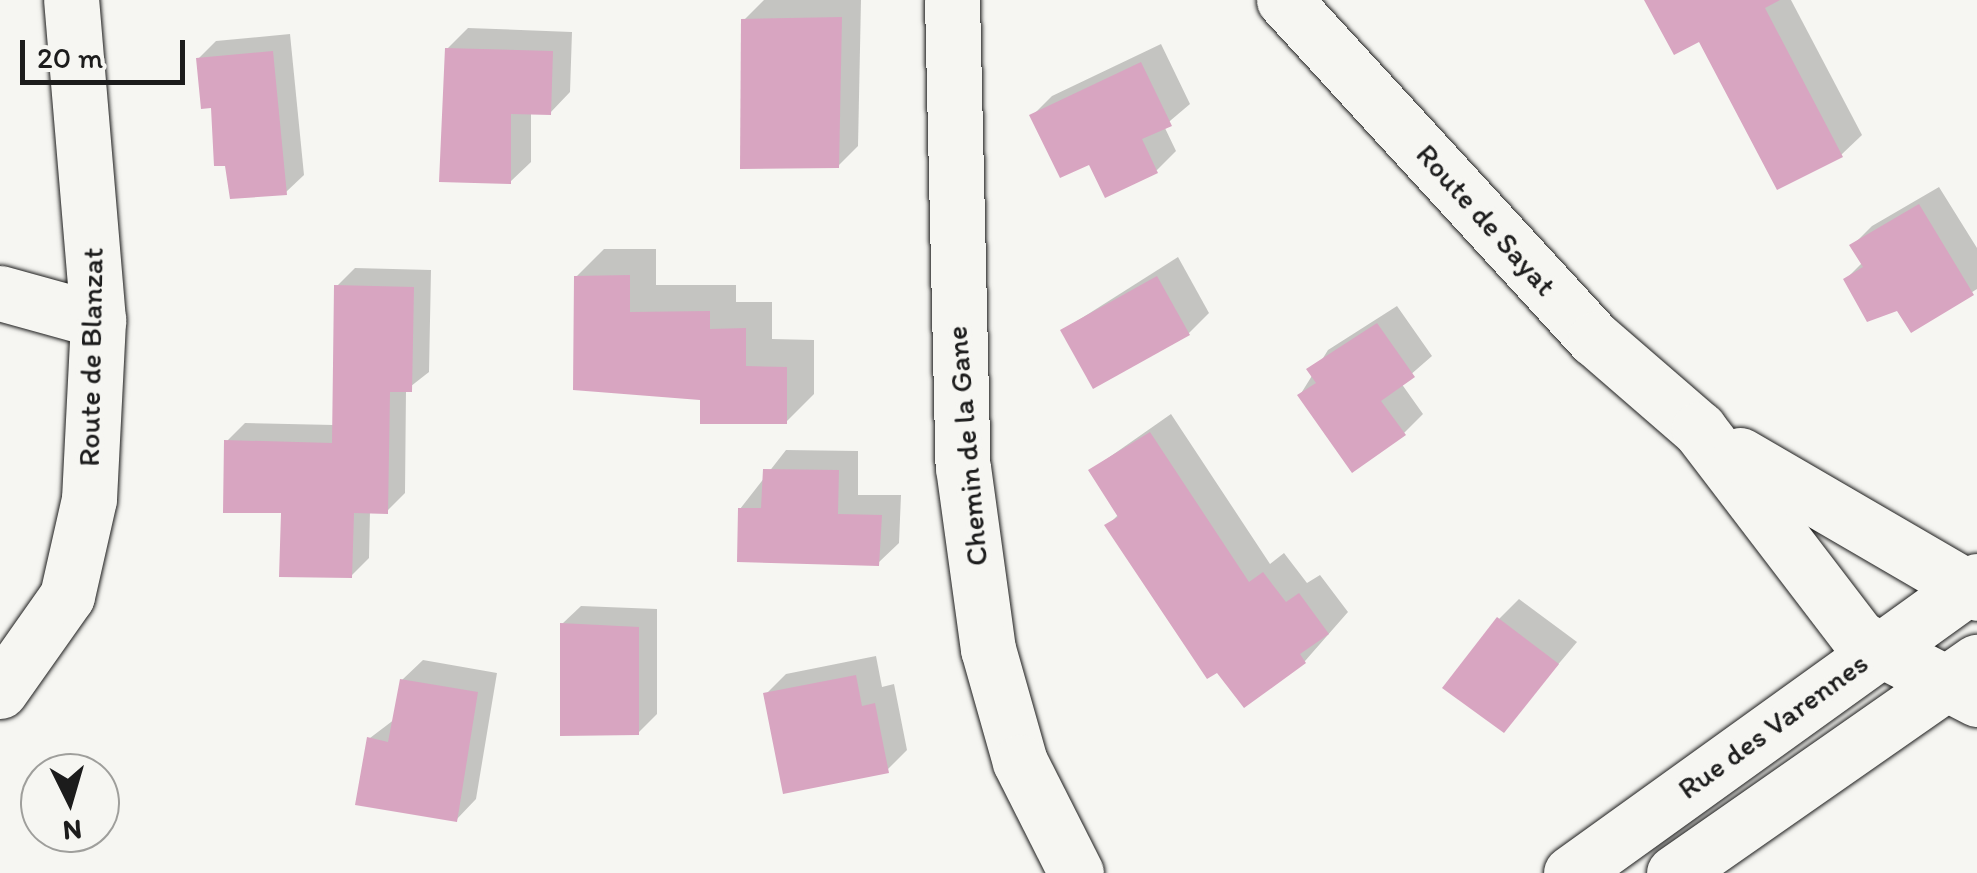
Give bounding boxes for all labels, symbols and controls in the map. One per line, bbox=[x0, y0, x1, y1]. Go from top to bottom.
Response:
scale bar bbox=[25, 20, 190, 82]
text: 20 m bbox=[37, 39, 103, 76]
street label: Route de Sayat bbox=[1408, 137, 1564, 303]
street label: Route de Blanzat bbox=[71, 247, 111, 467]
street label: Chemin de la Gane bbox=[939, 324, 995, 568]
street label: Rue des Varennes bbox=[1671, 645, 1875, 807]
north arrow bbox=[20, 753, 120, 853]
text: N bbox=[62, 813, 83, 849]

